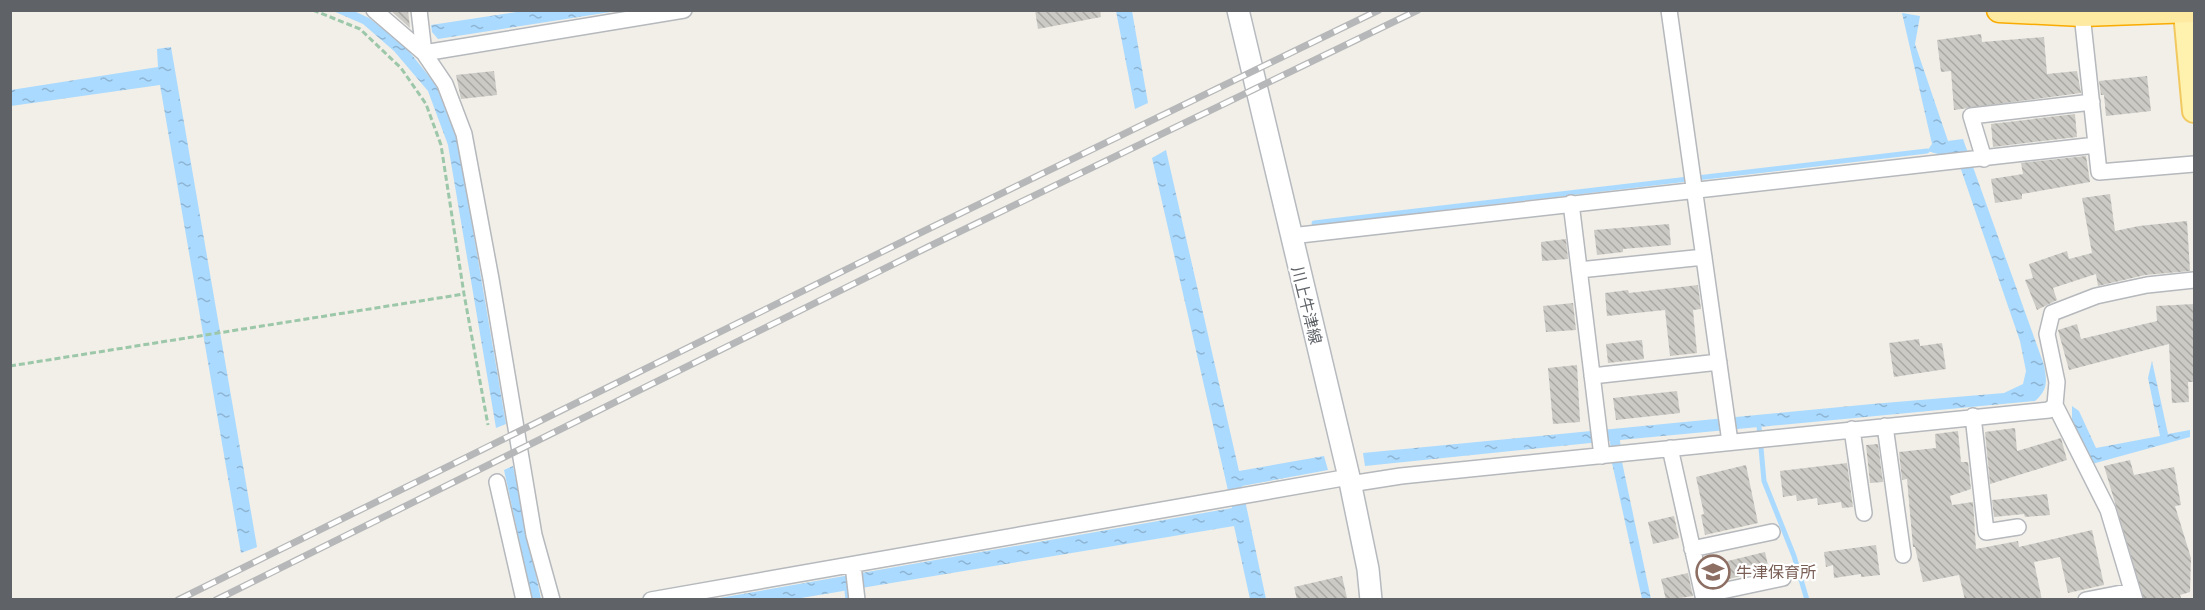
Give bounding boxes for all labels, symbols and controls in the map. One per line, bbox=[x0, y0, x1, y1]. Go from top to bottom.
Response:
street label: 川上牛津線 bbox=[1286, 263, 1328, 347]
school or university icon: 牛津保育所 bbox=[1695, 554, 1731, 590]
place label: 牛津保育所 bbox=[1736, 560, 1816, 584]

